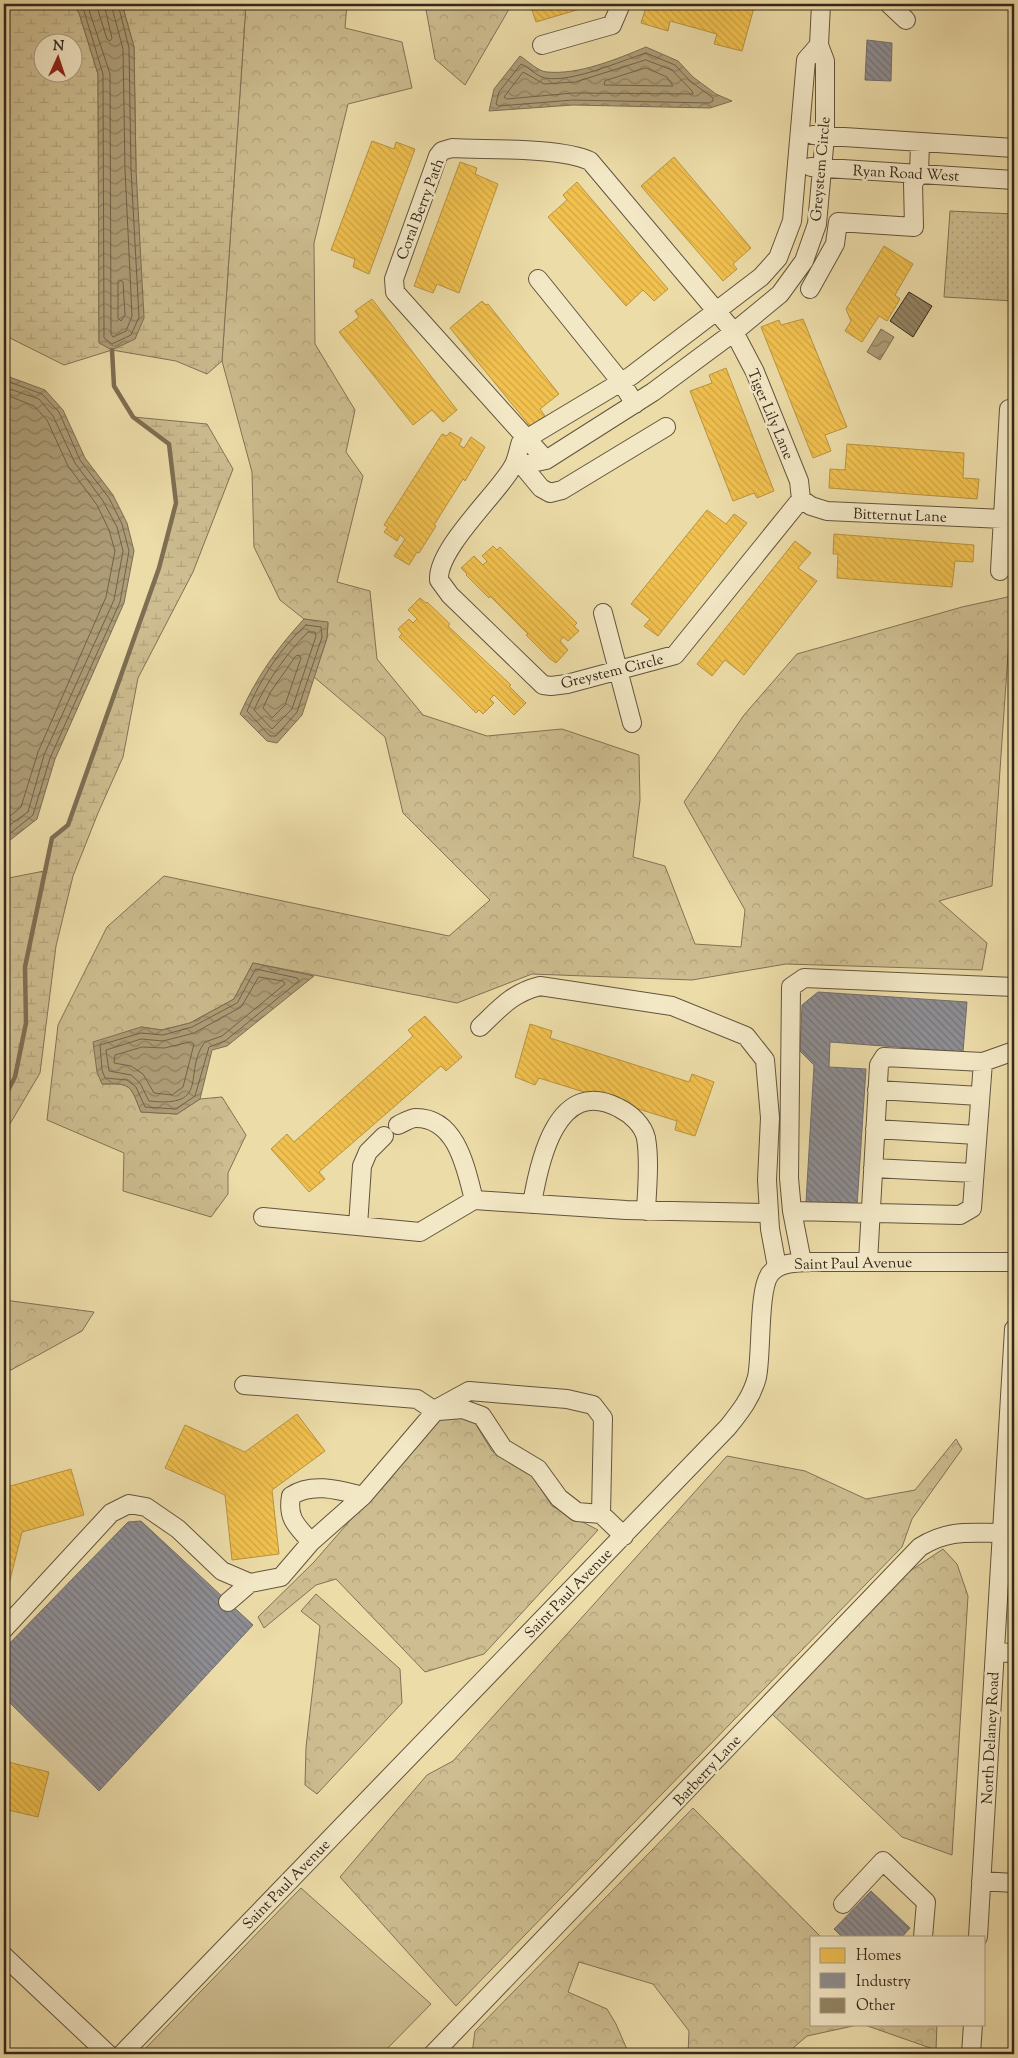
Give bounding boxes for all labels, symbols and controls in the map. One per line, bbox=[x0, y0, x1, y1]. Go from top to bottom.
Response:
north arrow bbox=[32, 32, 82, 82]
text: N bbox=[52, 37, 65, 57]
street label: Greystem Circle bbox=[806, 116, 837, 222]
street label: Coral Berry Path bbox=[392, 156, 450, 263]
street label: Ryan Road West bbox=[852, 161, 960, 188]
street label: Tiger Lily Lane bbox=[741, 366, 798, 463]
street label: Bitternut Lane bbox=[853, 504, 947, 529]
street label: Greystem Circle bbox=[559, 650, 666, 695]
street label: Saint Paul Avenue bbox=[794, 1253, 912, 1276]
street label: Saint Paul Avenue bbox=[520, 1544, 618, 1644]
street label: North Delaney Road bbox=[978, 1671, 1005, 1805]
street label: Barberry Lane bbox=[670, 1731, 747, 1811]
street label: Saint Paul Avenue bbox=[238, 1835, 336, 1935]
legend bbox=[810, 1936, 986, 2026]
text: Homes bbox=[856, 1946, 901, 1967]
text: Industry bbox=[856, 1972, 911, 1993]
text: Other bbox=[856, 1996, 896, 2017]

